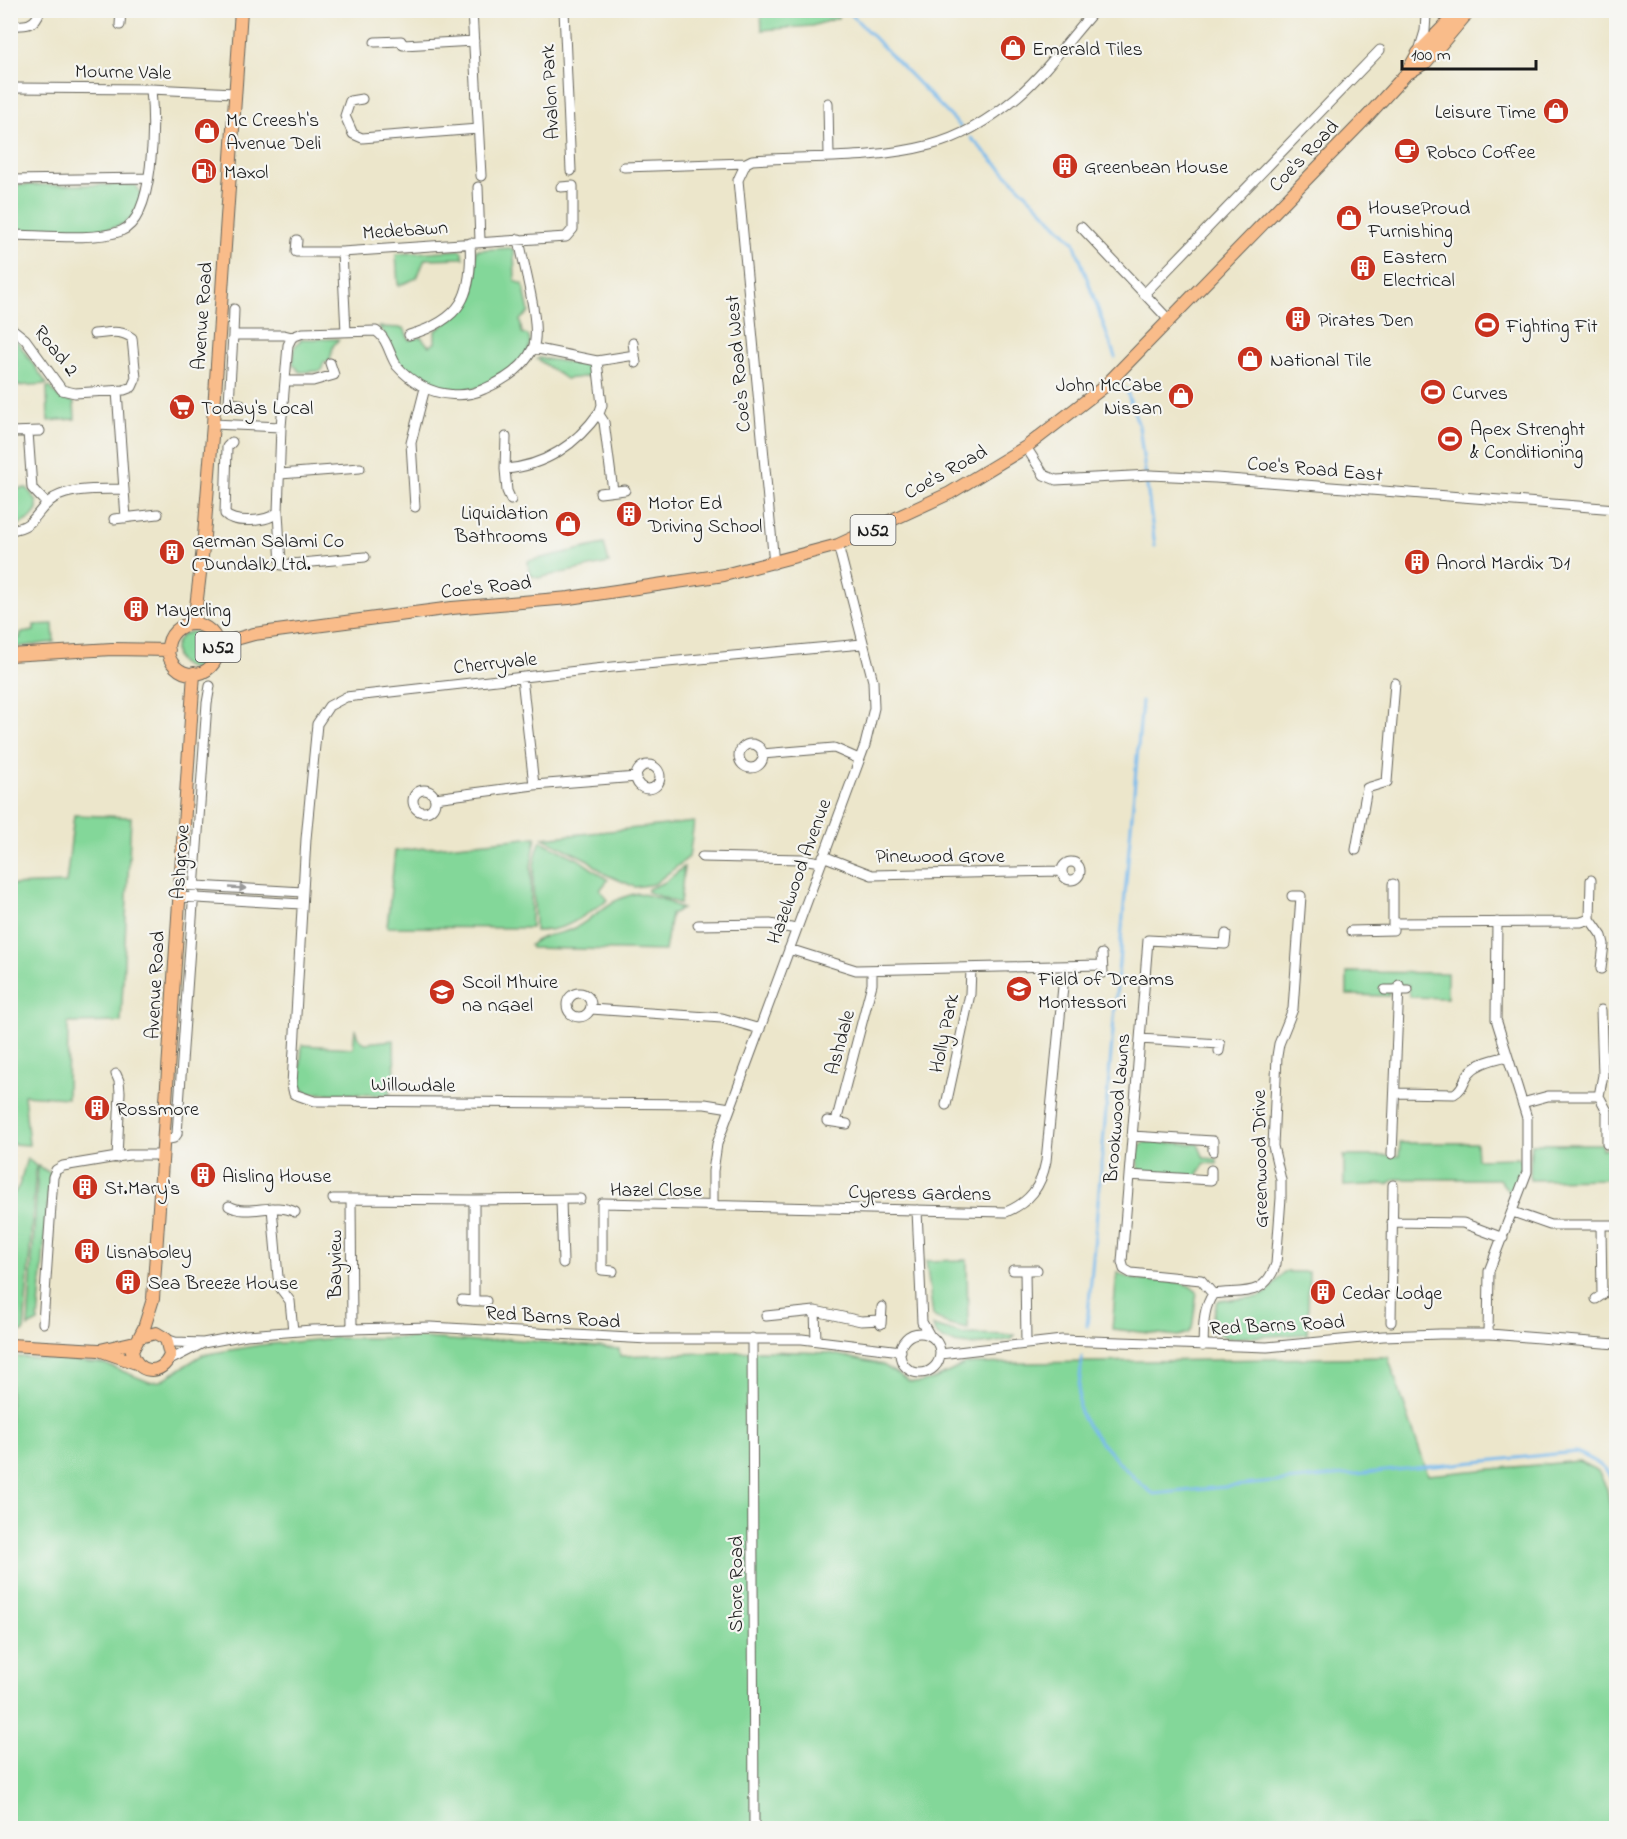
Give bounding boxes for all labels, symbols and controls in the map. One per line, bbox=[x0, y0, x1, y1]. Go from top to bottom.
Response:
shop icon: Emerald Tiles bbox=[998, 33, 1028, 63]
scale bar bbox=[1402, 33, 1536, 71]
place label: Emerald Tiles bbox=[1032, 36, 1143, 65]
street label: Avalon Park bbox=[535, 43, 568, 140]
text: 100 m bbox=[1411, 43, 1451, 69]
street label: Mourne Vale bbox=[74, 58, 171, 89]
shop icon: Leisure Time bbox=[1541, 96, 1571, 126]
place label: Leisure Time bbox=[1435, 99, 1536, 128]
place label: Mc Creesh's Avenue Deli bbox=[226, 107, 321, 159]
street label: Coe's Road bbox=[1263, 114, 1347, 200]
shop icon: Mc Creesh's Avenue Deli bbox=[192, 116, 222, 146]
cafe icon: Robco Coffee bbox=[1392, 136, 1422, 166]
place label: Robco Coffee bbox=[1426, 139, 1535, 168]
building icon: Greenbean House bbox=[1050, 151, 1080, 181]
place label: Greenbean House bbox=[1084, 154, 1228, 183]
fuel station icon: Maxol bbox=[189, 156, 219, 186]
place label: Maxol bbox=[224, 159, 268, 188]
place label: HouseProud Furnishing bbox=[1367, 195, 1470, 248]
shop icon: HouseProud Furnishing bbox=[1334, 203, 1364, 233]
street label: Medebawn bbox=[361, 214, 449, 249]
place label: Eastern Electrical bbox=[1382, 244, 1455, 296]
building icon: Eastern Electrical bbox=[1348, 253, 1378, 283]
street label: Avenue Road bbox=[185, 261, 222, 371]
street label: Coe's Road West bbox=[719, 294, 760, 434]
building icon: Pirates Den bbox=[1283, 304, 1313, 334]
place label: Pirates Den bbox=[1318, 307, 1413, 336]
sports icon: Fighting Fit bbox=[1472, 310, 1502, 340]
place label: Fighting Fit bbox=[1505, 313, 1598, 343]
street label: Road 2 bbox=[25, 320, 85, 383]
shop icon: National Tile bbox=[1235, 344, 1265, 374]
place label: National Tile bbox=[1270, 347, 1371, 376]
place label: John McCabe Nissan bbox=[1056, 372, 1162, 424]
sports icon: Curves bbox=[1418, 377, 1448, 407]
place label: Curves bbox=[1452, 380, 1508, 409]
shop icon: John McCabe Nissan bbox=[1166, 381, 1196, 411]
supermarket icon: Today's Local bbox=[167, 392, 197, 422]
place label: Today's Local bbox=[201, 395, 313, 424]
place label: Apex Strenght & Conditioning bbox=[1470, 416, 1585, 469]
sports icon: Apex Strenght & Conditioning bbox=[1435, 424, 1465, 454]
street label: Coe's Road bbox=[899, 438, 993, 508]
street label: Coe's Road East bbox=[1246, 450, 1384, 491]
place label: Motor Ed Driving School bbox=[647, 490, 762, 543]
building icon: Motor Ed Driving School bbox=[614, 499, 644, 529]
place label: Liquidation Bathrooms bbox=[454, 500, 548, 552]
shop icon: Liquidation Bathrooms bbox=[553, 509, 583, 539]
road number: N52 bbox=[850, 515, 896, 545]
place label: German Salami Co (Dundalk) Ltd. bbox=[192, 528, 344, 580]
building icon: German Salami Co (Dundalk) Ltd. bbox=[157, 537, 187, 567]
building icon: Anord Mardix D1 bbox=[1402, 547, 1432, 577]
place label: Anord Mardix D1 bbox=[1436, 550, 1570, 579]
street label: Coe's Road bbox=[439, 569, 533, 608]
building icon: Mayerling bbox=[121, 594, 151, 624]
place label: Mayerling bbox=[156, 597, 231, 627]
road number: N52 bbox=[196, 632, 240, 662]
street label: Cherryvale bbox=[452, 646, 538, 683]
street label: Hazelwood Avenue bbox=[761, 795, 840, 949]
street label: Ashgrove bbox=[164, 824, 200, 901]
street label: Pinewood Grove bbox=[875, 843, 1005, 872]
one-way arrow bbox=[228, 884, 247, 893]
street label: Avenue Road bbox=[139, 930, 174, 1040]
place label: Field of Dreams Montessori bbox=[1037, 966, 1174, 1018]
place label: Scoil Mhuire na nGael bbox=[462, 969, 558, 1021]
school or university icon: Field of Dreams Montessori bbox=[1004, 974, 1034, 1004]
school or university icon: Scoil Mhuire na nGael bbox=[427, 977, 457, 1007]
street label: Holly Park bbox=[923, 991, 968, 1076]
street label: Ashdale bbox=[819, 1007, 864, 1078]
street label: Brookwood Lawns bbox=[1097, 1032, 1139, 1185]
street label: Willowdale bbox=[370, 1071, 455, 1102]
street label: Greenwood Drive bbox=[1246, 1090, 1277, 1228]
building icon: Rossmore bbox=[82, 1093, 112, 1123]
place label: Rossmore bbox=[116, 1096, 199, 1125]
building icon: Aisling House bbox=[188, 1160, 218, 1190]
place label: Aisling House bbox=[222, 1163, 331, 1193]
building icon: St.Mary's bbox=[70, 1172, 100, 1202]
place label: St.Mary's bbox=[104, 1175, 180, 1204]
street label: Hazel Close bbox=[610, 1177, 702, 1206]
street label: Cypress Gardens bbox=[848, 1179, 992, 1210]
street label: Bayview bbox=[322, 1230, 351, 1299]
building icon: Lisnaboley bbox=[72, 1236, 102, 1266]
place label: Lisnaboley bbox=[106, 1239, 192, 1268]
building icon: Sea Breeze House bbox=[113, 1267, 143, 1297]
place label: Sea Breeze House bbox=[148, 1270, 298, 1299]
building icon: Cedar Lodge bbox=[1308, 1277, 1338, 1307]
place label: Cedar Lodge bbox=[1342, 1280, 1442, 1310]
street label: Red Barns Road bbox=[484, 1299, 621, 1338]
street label: Red Barns Road bbox=[1209, 1308, 1345, 1345]
street label: Shore Road bbox=[723, 1536, 752, 1632]

